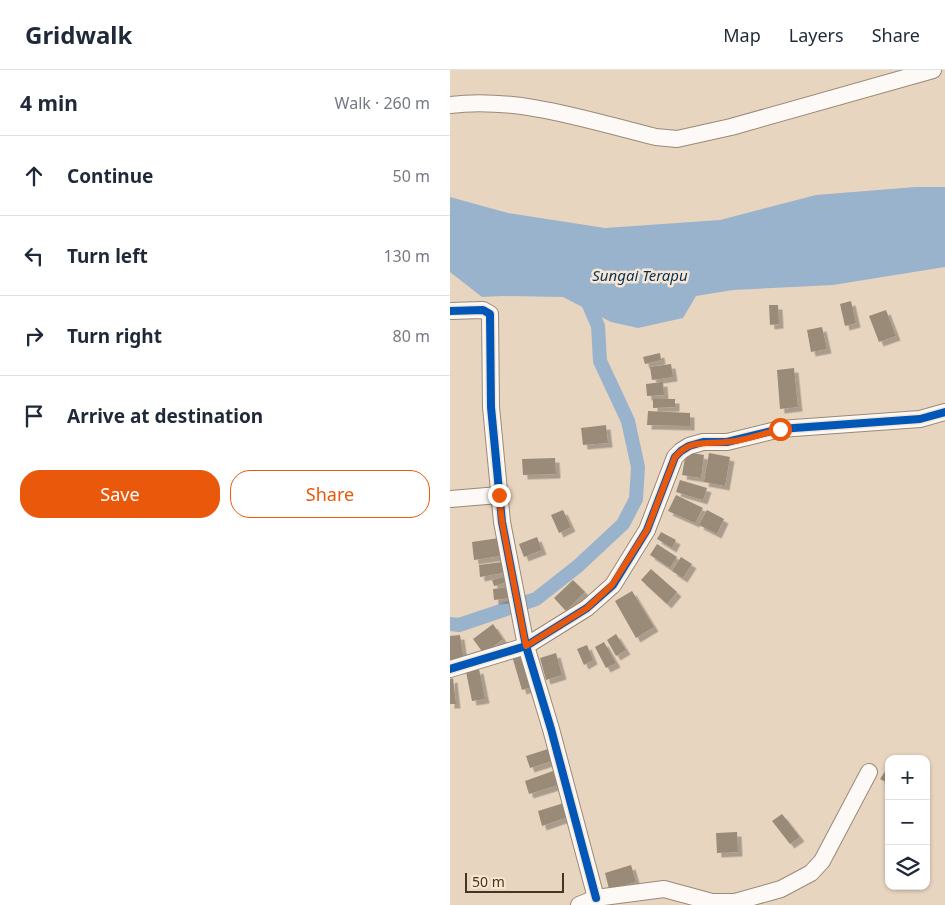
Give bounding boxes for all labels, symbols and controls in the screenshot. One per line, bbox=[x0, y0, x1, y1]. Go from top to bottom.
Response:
text: Gridwalk bbox=[25, 18, 132, 51]
text: Map bbox=[723, 23, 761, 47]
text: Layers bbox=[789, 23, 844, 47]
text: Share bbox=[872, 23, 920, 47]
text: 4 min bbox=[20, 89, 78, 117]
text: Walk · 260 m bbox=[335, 92, 430, 114]
icon: ahead bbox=[20, 162, 48, 190]
text: Continue bbox=[67, 163, 153, 189]
text: 50 m bbox=[393, 165, 430, 187]
icon: left bbox=[20, 242, 48, 270]
text: Turn left bbox=[67, 243, 148, 269]
text: 130 m bbox=[383, 245, 430, 267]
water label: Sungai Terapu bbox=[592, 265, 688, 285]
icon: right bbox=[20, 322, 48, 350]
text: Turn right bbox=[67, 323, 162, 349]
text: 80 m bbox=[393, 325, 430, 347]
icon: arrive bbox=[20, 402, 48, 430]
text: Arrive at destination bbox=[67, 403, 263, 429]
route start bbox=[769, 418, 792, 441]
button: Save bbox=[20, 470, 220, 518]
button: Share bbox=[230, 470, 430, 518]
route end bbox=[488, 484, 511, 507]
map controls bbox=[885, 755, 930, 890]
button: + bbox=[885, 755, 930, 800]
button: − bbox=[885, 800, 930, 845]
button: layers bbox=[885, 845, 930, 890]
scale bar bbox=[465, 870, 564, 893]
text: 50 m bbox=[472, 872, 505, 891]

